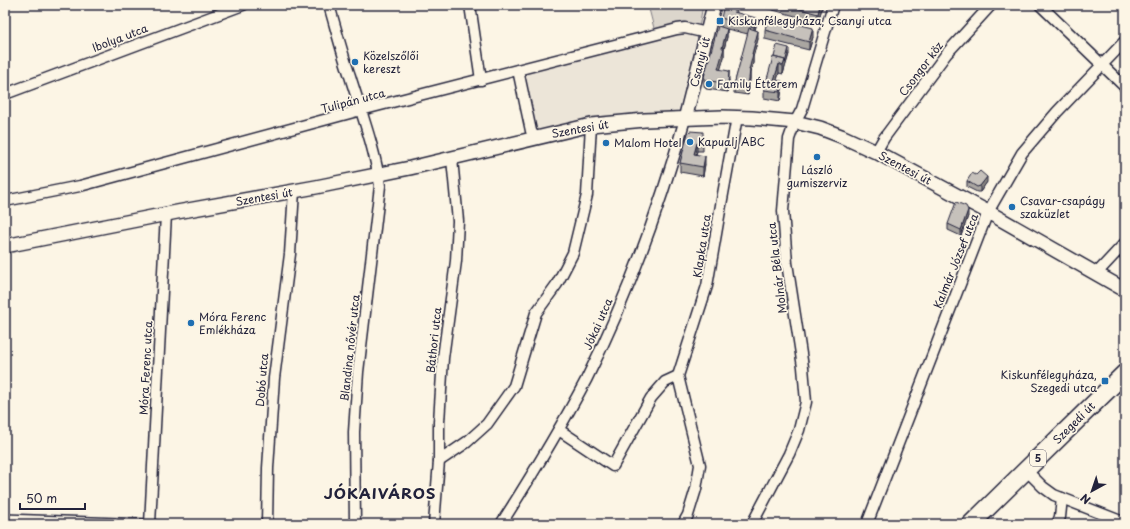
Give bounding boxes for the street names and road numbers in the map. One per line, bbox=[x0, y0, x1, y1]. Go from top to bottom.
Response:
street label: Ibolya utca bbox=[89, 19, 150, 56]
street label: Csanyi út bbox=[685, 35, 714, 89]
street label: Csongor köz bbox=[894, 38, 947, 99]
street label: Tulipán utca bbox=[319, 84, 387, 117]
street label: Szentesi út bbox=[550, 115, 610, 142]
street label: Szentesi út bbox=[876, 146, 935, 189]
street label: Szentesi út bbox=[234, 183, 294, 210]
street label: Kalmár József utca bbox=[929, 211, 982, 311]
street label: Klapka utca bbox=[688, 213, 715, 279]
street label: Molnár Béla utca bbox=[762, 221, 791, 315]
street label: Blandina nővér utca bbox=[335, 293, 364, 402]
street label: Jókai utca bbox=[579, 295, 617, 352]
street label: Báthori utca bbox=[422, 306, 445, 374]
street label: Móra Ferenc utca bbox=[135, 320, 156, 416]
street label: Dobó utca bbox=[251, 352, 272, 407]
street label: Szegedi út bbox=[1049, 397, 1099, 448]
road number: 5 bbox=[1030, 450, 1046, 466]

